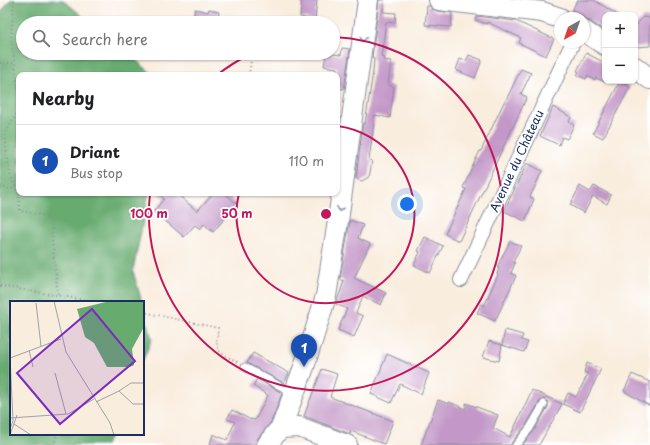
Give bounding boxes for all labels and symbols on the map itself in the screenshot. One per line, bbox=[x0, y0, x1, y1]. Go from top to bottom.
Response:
north arrow bbox=[554, 12, 590, 48]
one-way arrow bbox=[359, 36, 368, 42]
street label: Avenue du Château bbox=[484, 106, 548, 215]
your location bbox=[397, 194, 417, 214]
text: 100 m bbox=[130, 204, 168, 222]
text: 50 m bbox=[221, 204, 253, 222]
one-way arrow bbox=[336, 206, 345, 212]
centre of rings bbox=[319, 207, 333, 221]
inset map bbox=[10, 301, 144, 435]
pin: 1 bbox=[291, 334, 317, 367]

